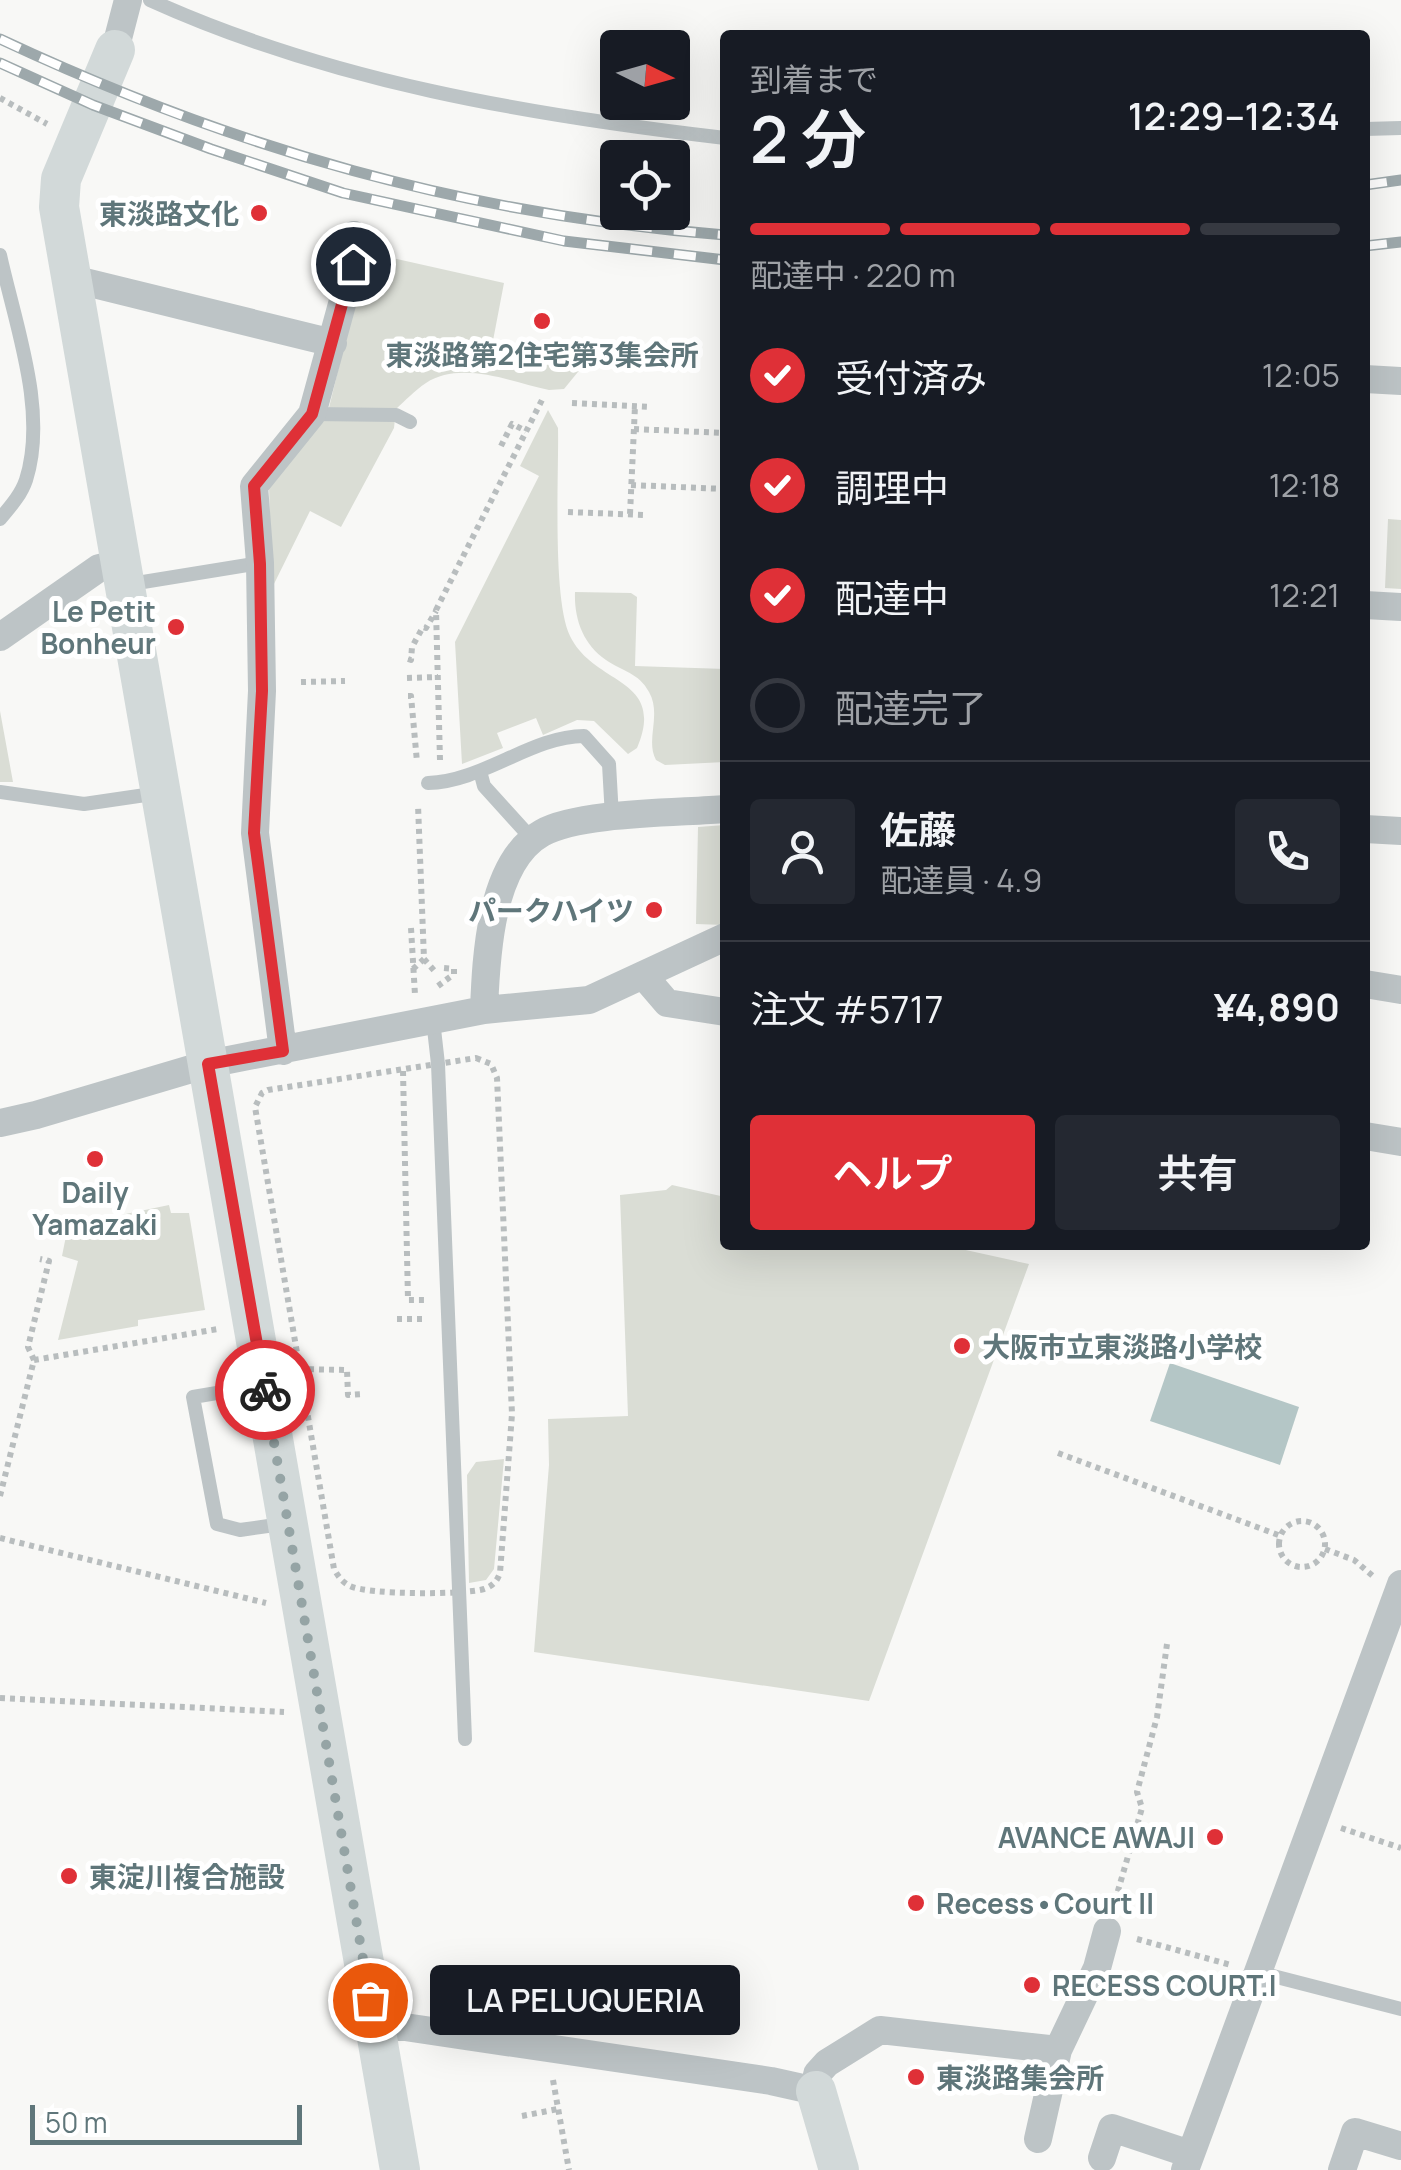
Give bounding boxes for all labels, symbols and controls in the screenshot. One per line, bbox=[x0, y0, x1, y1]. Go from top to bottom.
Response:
north arrow bbox=[600, 30, 690, 120]
map controls bbox=[600, 30, 690, 230]
text: 到着まで bbox=[750, 57, 878, 101]
text: 12:29–12:34 bbox=[1128, 89, 1340, 141]
text: 2 分 bbox=[750, 94, 866, 183]
button: locate bbox=[600, 140, 690, 230]
place label: 東淡路文化 bbox=[99, 194, 239, 232]
marker: 東淡路文化 bbox=[248, 202, 270, 224]
pin bbox=[311, 222, 396, 307]
icon: home bbox=[326, 237, 381, 292]
text: 配達中 · 220 m bbox=[750, 253, 956, 297]
marker: 東淡路第2住宅第3集会所 bbox=[531, 310, 553, 332]
place label: 東淡路第2住宅第3集会所 bbox=[386, 335, 698, 373]
icon: check bbox=[750, 348, 805, 403]
text: 受付済み bbox=[835, 351, 987, 403]
text: 12:05 bbox=[1262, 353, 1340, 397]
icon: check bbox=[750, 458, 805, 513]
text: 調理中 bbox=[835, 461, 949, 513]
text: 12:18 bbox=[1269, 463, 1340, 507]
icon: check bbox=[750, 568, 805, 623]
text: 配達中 bbox=[835, 571, 949, 623]
text: 12:21 bbox=[1269, 573, 1340, 617]
place label: Le Petit Bonheur bbox=[40, 592, 156, 662]
marker: Le Petit Bonheur bbox=[165, 616, 187, 638]
text: 配達完了 bbox=[835, 681, 987, 733]
button: person bbox=[750, 799, 855, 904]
button: phone bbox=[1235, 799, 1340, 904]
text: 佐藤 bbox=[880, 803, 956, 855]
text: 配達員 · 4.9 bbox=[880, 858, 1042, 902]
place label: パークハイツ bbox=[468, 891, 634, 929]
marker: パークハイツ bbox=[643, 899, 665, 921]
text: ¥4,890 bbox=[1214, 980, 1340, 1032]
text: 注文 #5717 bbox=[750, 982, 944, 1034]
button: ヘルプ bbox=[750, 1115, 1035, 1230]
button: 共有 bbox=[1055, 1115, 1340, 1230]
marker: Daily Yamazaki bbox=[84, 1148, 106, 1170]
place label: Daily Yamazaki bbox=[32, 1173, 158, 1243]
place label: 大阪市立東淡路小学校 bbox=[982, 1327, 1262, 1365]
marker: 大阪市立東淡路小学校 bbox=[951, 1335, 973, 1357]
courier bbox=[215, 1340, 315, 1440]
icon: bike bbox=[238, 1363, 293, 1418]
place label: AVANCE AWAJI bbox=[998, 1818, 1195, 1856]
marker: AVANCE AWAJI bbox=[1204, 1826, 1226, 1848]
place label: 東淀川複合施設 bbox=[89, 1857, 285, 1895]
marker: 東淀川複合施設 bbox=[58, 1865, 80, 1887]
place label: Recess•Court II bbox=[936, 1884, 1154, 1922]
marker: Recess•Court II bbox=[905, 1892, 927, 1914]
pin bbox=[328, 1958, 413, 2043]
callout: LA PELUQUERIA bbox=[430, 1965, 740, 2035]
place label: RECESS COURT.I bbox=[1052, 1966, 1277, 2004]
icon: bag bbox=[343, 1973, 398, 2028]
marker: RECESS COURT.I bbox=[1021, 1974, 1043, 1996]
text: LA PELUQUERIA bbox=[466, 1978, 704, 2022]
place label: 東淡路集会所 bbox=[936, 2058, 1104, 2096]
marker: 東淡路集会所 bbox=[905, 2066, 927, 2088]
scale bar bbox=[30, 2100, 302, 2144]
text: 50 m bbox=[45, 2103, 108, 2141]

